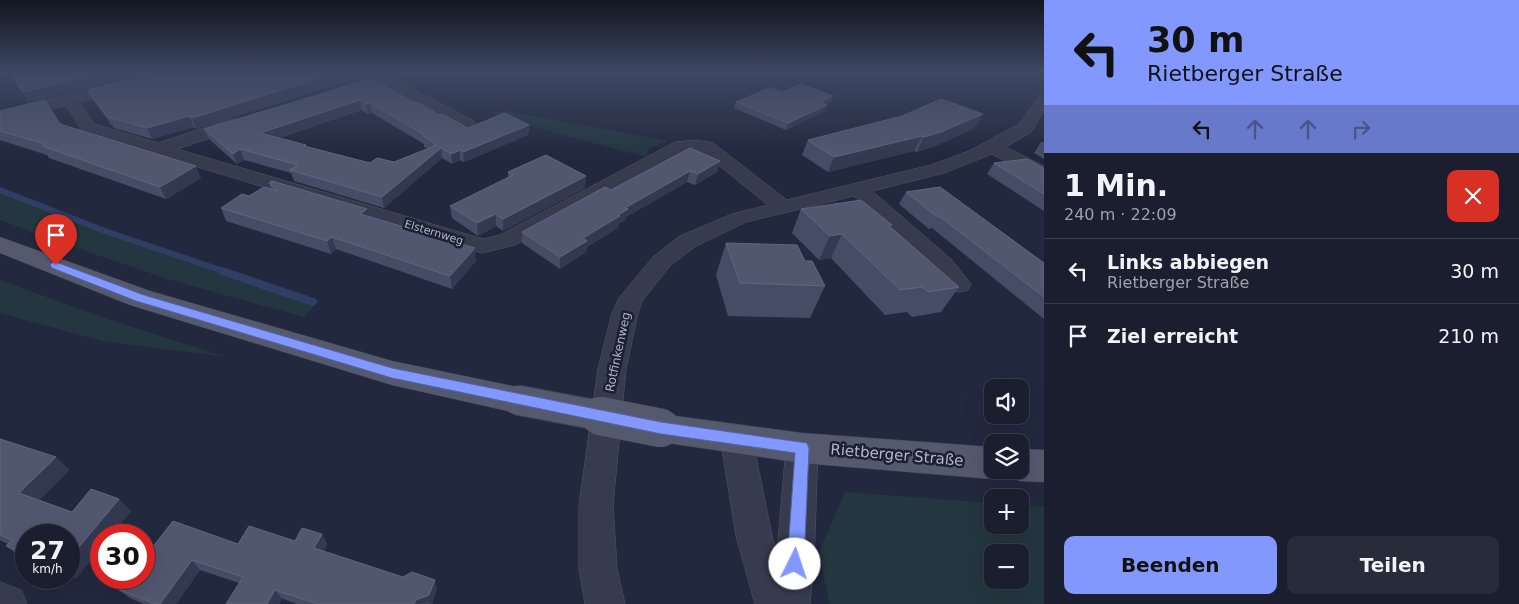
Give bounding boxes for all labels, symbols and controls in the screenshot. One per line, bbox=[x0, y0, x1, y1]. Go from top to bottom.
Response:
icon: left bbox=[1064, 20, 1129, 85]
text: 30 m bbox=[1147, 20, 1244, 60]
text: Rietberger Straße bbox=[1147, 61, 1343, 86]
icon: left bbox=[1188, 115, 1216, 143]
icon: ahead bbox=[1241, 115, 1269, 143]
icon: ahead bbox=[1294, 115, 1322, 143]
icon: right bbox=[1347, 115, 1375, 143]
text: 1 Min. bbox=[1064, 168, 1168, 203]
button: close bbox=[1447, 170, 1499, 222]
text: 240 m · 22:09 bbox=[1064, 205, 1177, 224]
pin bbox=[35, 214, 77, 265]
street label: Elsternweg bbox=[403, 217, 465, 248]
icon: arrive bbox=[42, 221, 70, 249]
text: Links abbiegen bbox=[1107, 251, 1269, 273]
icon: left bbox=[1064, 257, 1092, 285]
text: 30 m bbox=[1450, 260, 1499, 282]
text: Rietberger Straße bbox=[1107, 273, 1249, 292]
street label: Rotfinkenweg bbox=[603, 311, 633, 393]
icon: arrive bbox=[1064, 322, 1092, 350]
text: Ziel erreicht bbox=[1107, 325, 1238, 347]
text: 210 m bbox=[1438, 325, 1499, 347]
map controls bbox=[984, 379, 1029, 589]
button: sound bbox=[984, 379, 1029, 424]
button: layers bbox=[984, 434, 1029, 479]
street label: Rietberger Straße bbox=[830, 440, 964, 470]
button: + bbox=[984, 489, 1029, 534]
speed limit sign: 30 bbox=[90, 524, 155, 589]
text: 27 bbox=[30, 536, 65, 565]
button: Beenden bbox=[1064, 536, 1277, 594]
button: Teilen bbox=[1287, 536, 1499, 594]
position arrow bbox=[768, 537, 820, 589]
button: − bbox=[984, 544, 1029, 589]
text: km/h bbox=[32, 562, 63, 576]

